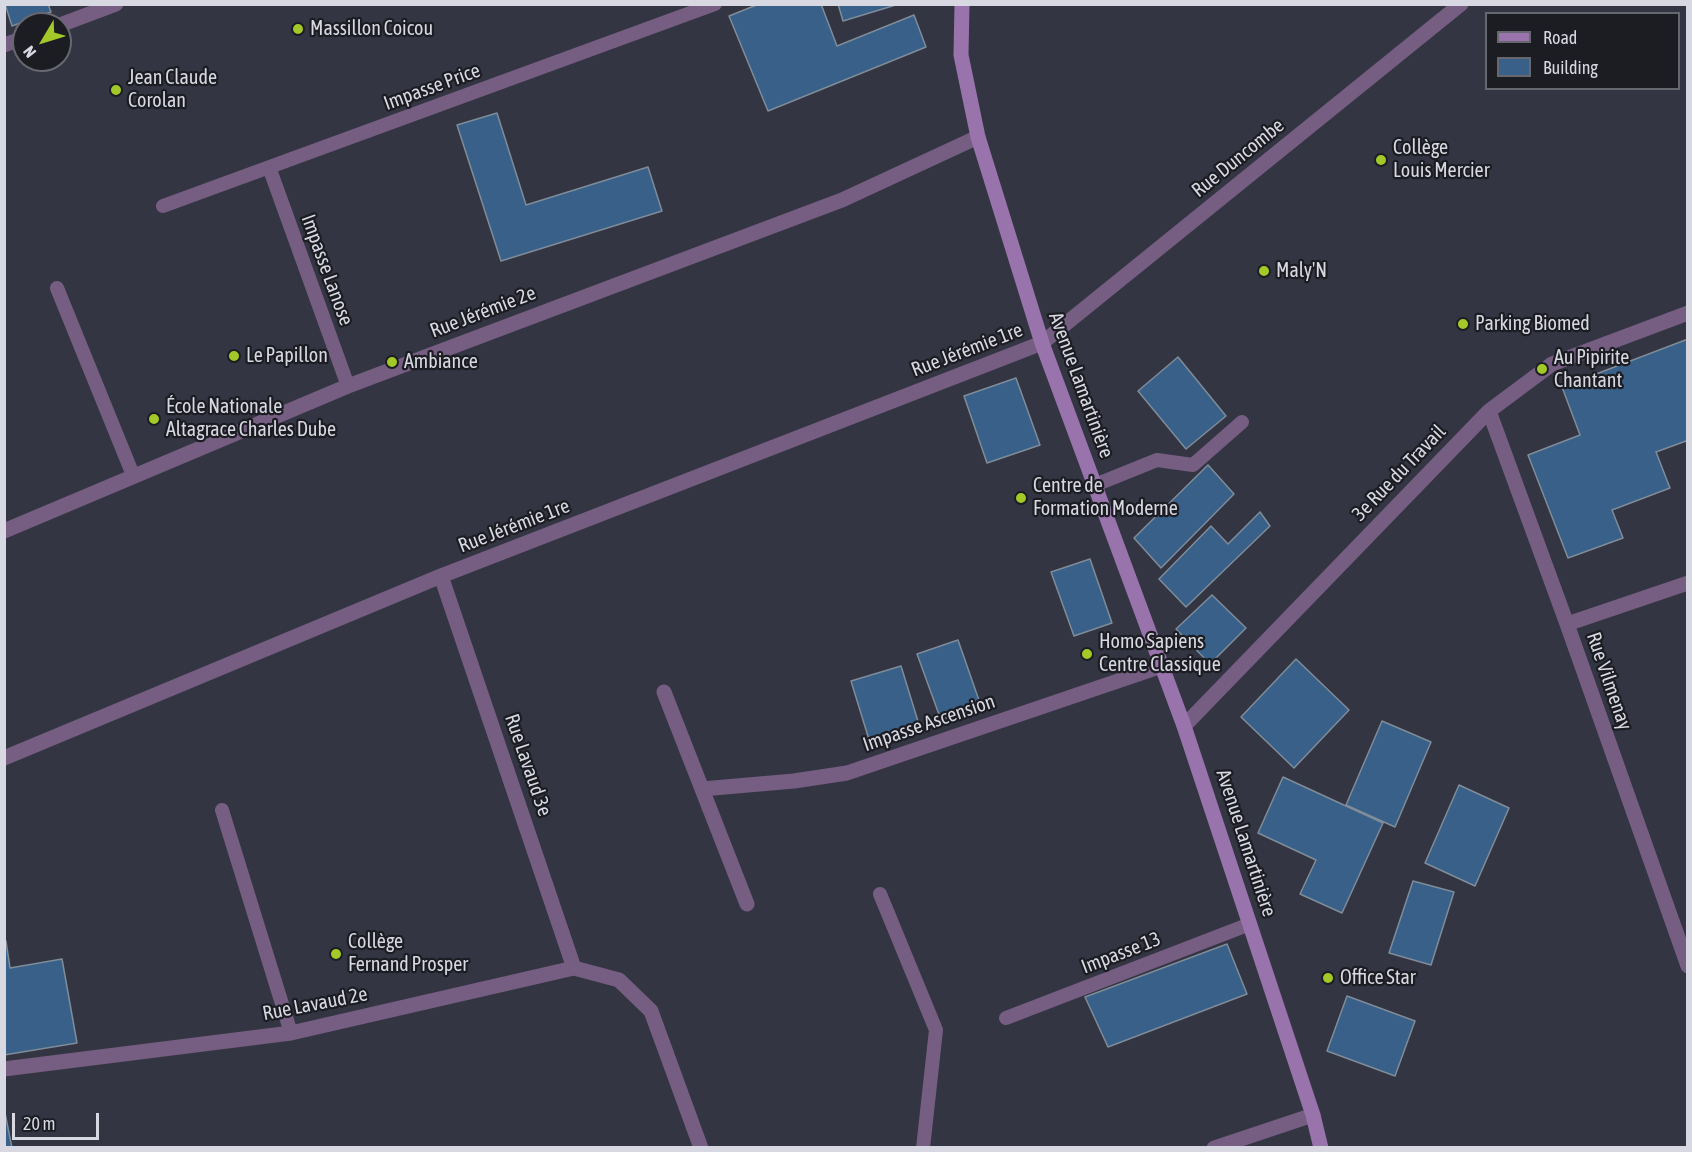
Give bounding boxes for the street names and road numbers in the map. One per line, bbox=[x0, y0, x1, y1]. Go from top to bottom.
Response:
street label: Impasse Price bbox=[380, 58, 484, 116]
street label: Rue Duncombe bbox=[1187, 113, 1289, 203]
street label: Impasse Lanose bbox=[296, 211, 358, 329]
street label: Rue Jérémie 2e bbox=[427, 281, 539, 343]
street label: Avenue Lamartinière bbox=[1044, 309, 1118, 461]
street label: Rue Jérémie 1re bbox=[908, 318, 1026, 382]
street label: 3e Rue du Travail bbox=[1347, 420, 1451, 526]
street label: Rue Jérémie 1re bbox=[455, 494, 573, 558]
street label: Rue Vilmenay bbox=[1581, 629, 1637, 733]
street label: Impasse Ascension bbox=[860, 689, 998, 757]
street label: Rue Lavaud 3e bbox=[499, 711, 557, 819]
street label: Avenue Lamartinière bbox=[1211, 766, 1281, 920]
street label: Impasse 13 bbox=[1078, 927, 1164, 979]
street label: Rue Lavaud 2e bbox=[261, 982, 369, 1026]

